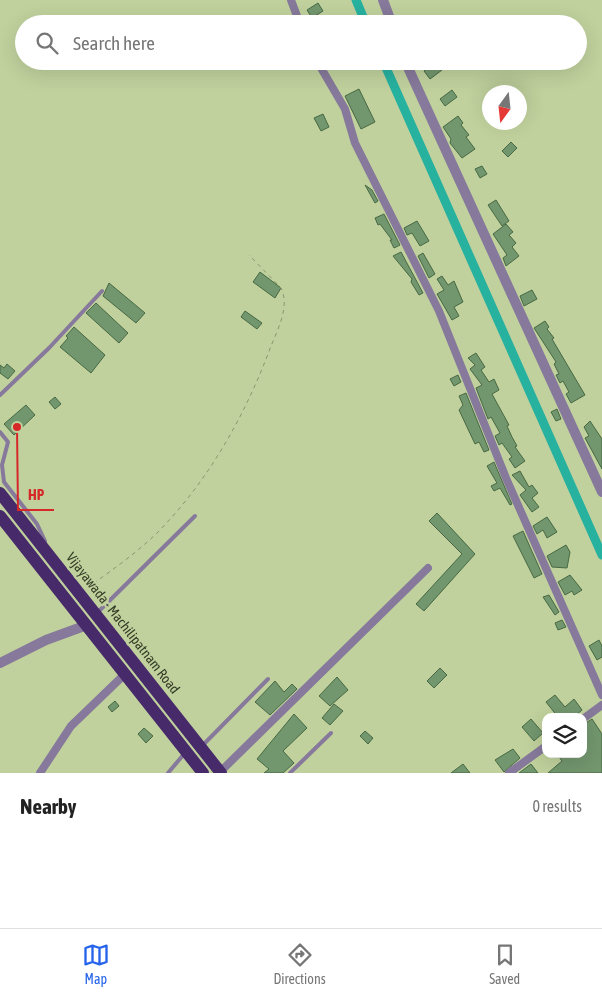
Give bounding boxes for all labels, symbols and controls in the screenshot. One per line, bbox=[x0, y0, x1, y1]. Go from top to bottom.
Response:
search box bbox=[15, 15, 587, 70]
icon: search bbox=[33, 29, 61, 57]
text: Search here bbox=[73, 32, 155, 54]
north arrow bbox=[482, 85, 527, 130]
callout: HP bbox=[18, 480, 54, 510]
text: HP bbox=[28, 486, 45, 503]
street label: Vijayawada - Machilipatnam Road bbox=[63, 549, 183, 697]
map controls bbox=[542, 713, 587, 758]
button: layers bbox=[542, 713, 587, 758]
text: Nearby bbox=[20, 794, 76, 818]
text: 0 results bbox=[532, 797, 582, 815]
tab: Map bbox=[82, 941, 110, 987]
tab: Directions bbox=[273, 941, 326, 987]
tab: Saved bbox=[489, 941, 520, 987]

